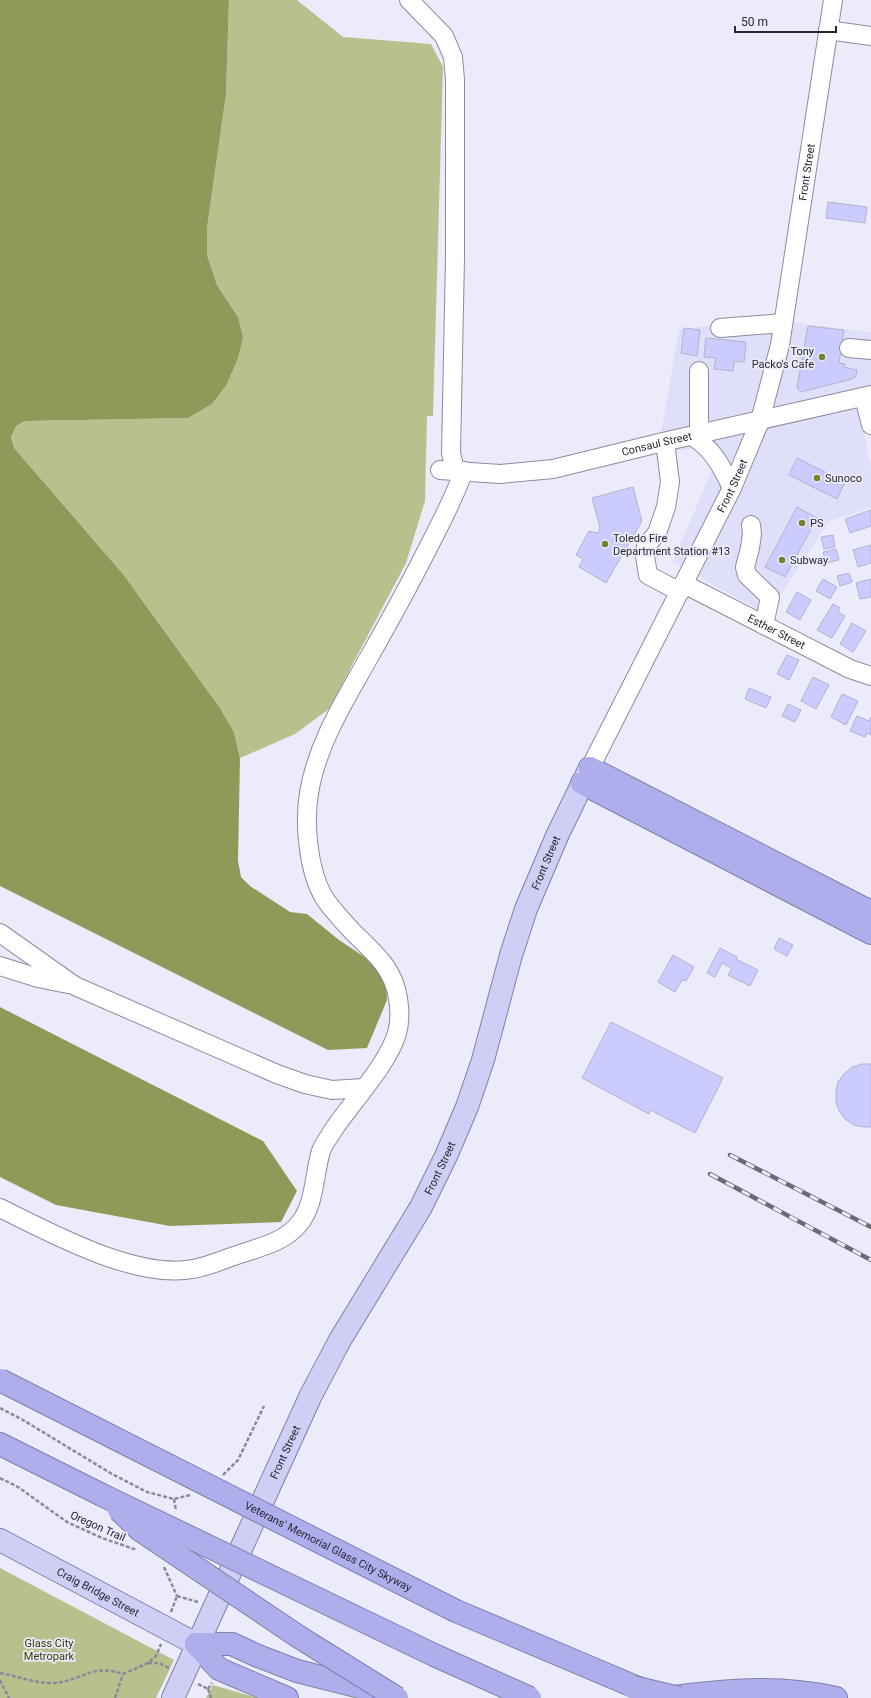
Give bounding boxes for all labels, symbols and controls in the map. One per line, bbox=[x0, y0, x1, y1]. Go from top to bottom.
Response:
scale bar bbox=[735, 8, 836, 34]
text: 50 m bbox=[741, 15, 768, 29]
street label: Front Street bbox=[796, 143, 818, 202]
place label: Tony Packo's Cafe bbox=[752, 345, 815, 371]
marker: Tony Packo's Cafe bbox=[817, 352, 827, 362]
street label: Consaul Street bbox=[620, 430, 693, 459]
street label: Front Street bbox=[715, 457, 750, 515]
place label: Sunoco bbox=[825, 472, 862, 485]
marker: Sunoco bbox=[812, 473, 822, 483]
place label: PS bbox=[810, 517, 824, 530]
marker: PS bbox=[797, 518, 807, 528]
place label: Toledo Fire Department Station #13 bbox=[613, 532, 730, 558]
marker: Toledo Fire Department Station #13 bbox=[600, 539, 610, 549]
place label: Subway bbox=[790, 554, 829, 567]
marker: Subway bbox=[777, 555, 787, 565]
street label: Esther Street bbox=[745, 612, 808, 652]
street label: Front Street bbox=[529, 834, 563, 892]
street label: Front Street bbox=[422, 1139, 459, 1197]
street label: Front Street bbox=[268, 1423, 303, 1481]
street label: Veterans' Memorial Glass City Skyway bbox=[242, 1499, 415, 1595]
street label: Oregon Trail bbox=[68, 1509, 127, 1544]
street label: Craig Bridge Street bbox=[54, 1565, 142, 1620]
park label: Glass City Metropark bbox=[24, 1637, 75, 1663]

